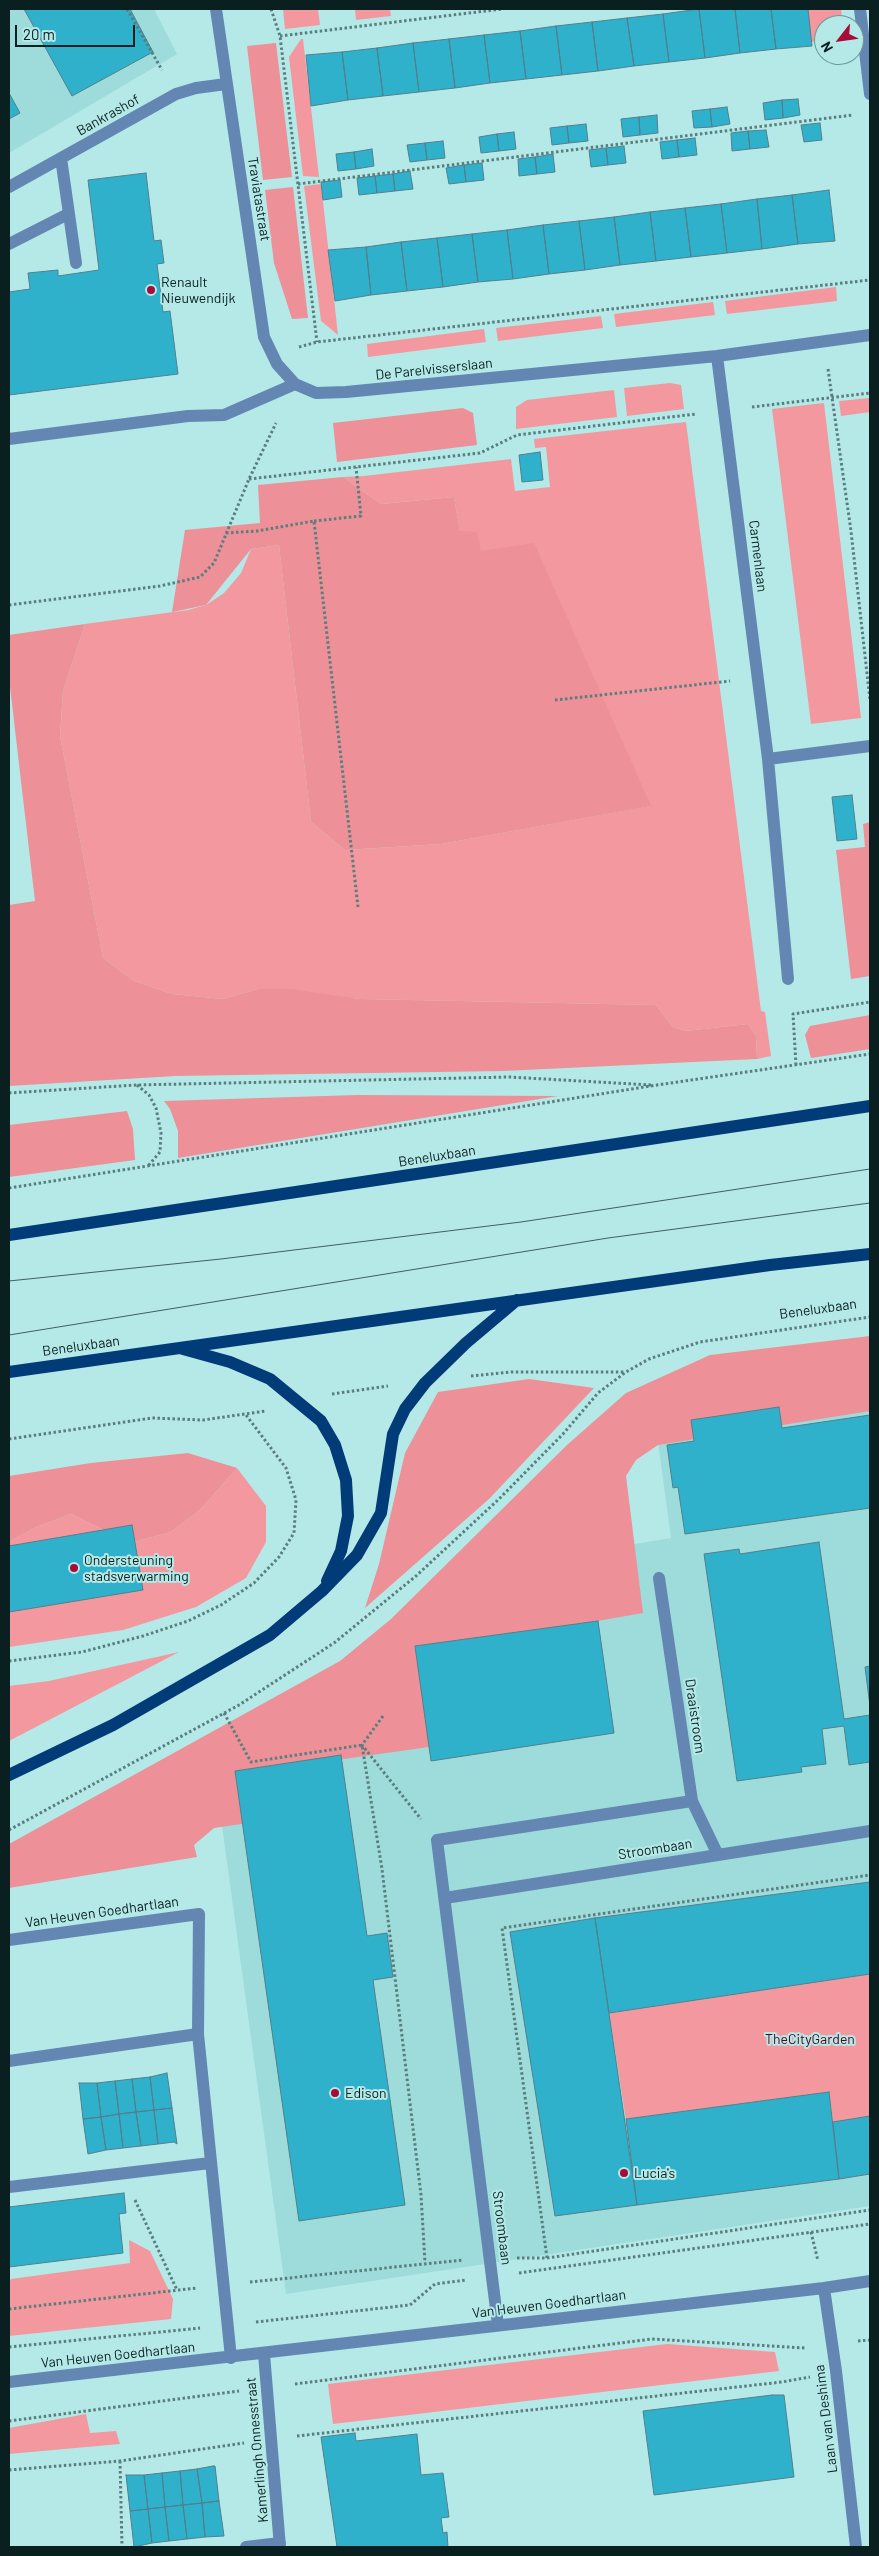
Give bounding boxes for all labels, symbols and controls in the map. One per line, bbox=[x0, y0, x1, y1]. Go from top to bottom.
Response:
scale bar bbox=[18, 15, 138, 47]
north arrow bbox=[814, 15, 864, 65]
text: 20 m bbox=[23, 25, 55, 43]
text: N bbox=[817, 39, 836, 56]
street label: Bankrashof bbox=[74, 91, 142, 139]
street label: Traviatastraat bbox=[244, 156, 274, 242]
place label: Renault Nieuwendijk bbox=[161, 274, 235, 306]
marker: Renault Nieuwendijk bbox=[145, 284, 157, 296]
street label: De Parelvisserslaan bbox=[375, 354, 493, 384]
street label: Carmenlaan bbox=[745, 519, 771, 593]
street label: Beneluxbaan bbox=[397, 1142, 477, 1170]
street label: Beneluxbaan bbox=[778, 1295, 858, 1323]
street label: Beneluxbaan bbox=[41, 1332, 121, 1360]
place label: Ondersteuning stadsverwarming bbox=[84, 1552, 189, 1584]
marker: Ondersteuning stadsverwarming bbox=[68, 1562, 80, 1574]
street label: Draaistroom bbox=[681, 1678, 709, 1754]
street label: Stroombaan bbox=[617, 1835, 693, 1863]
street label: Van Heuven Goedhartlaan bbox=[24, 1893, 180, 1931]
park label: TheCityGarden bbox=[765, 2031, 855, 2047]
place label: Edison bbox=[345, 2085, 387, 2101]
marker: Edison bbox=[329, 2087, 341, 2099]
place label: Lucia's bbox=[634, 2165, 675, 2181]
marker: Lucia's bbox=[618, 2167, 630, 2179]
street label: Stroombaan bbox=[489, 2190, 515, 2266]
street label: Van Heuven Goedhartlaan bbox=[471, 2286, 627, 2322]
street label: Van Heuven Goedhartlaan bbox=[40, 2339, 196, 2371]
street label: Laan van Deshima bbox=[811, 2364, 841, 2474]
street label: Kamerlingh Onnesstraat bbox=[242, 2377, 272, 2523]

